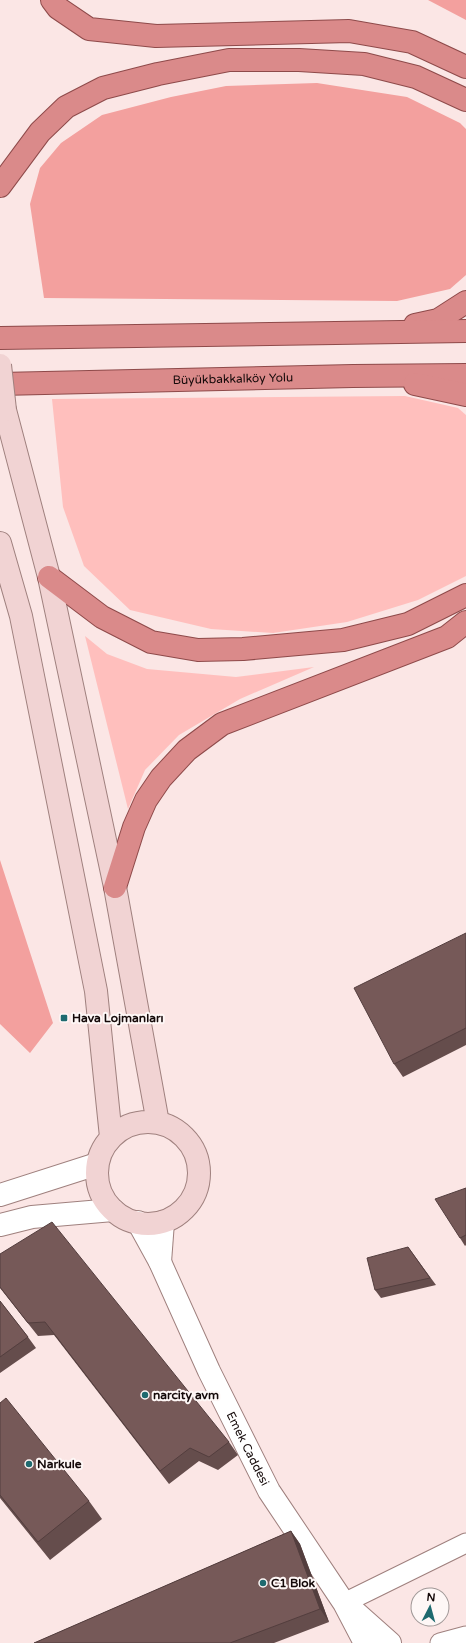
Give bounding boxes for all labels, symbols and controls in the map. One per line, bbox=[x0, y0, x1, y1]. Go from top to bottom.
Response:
street label: Büyükbakkalköy Yolu bbox=[173, 370, 293, 387]
place label: Hava Lojmanları bbox=[72, 1011, 164, 1026]
marker: Hava Lojmanları bbox=[59, 1013, 69, 1023]
place label: narcity avm bbox=[153, 1388, 219, 1403]
marker: narcity avm bbox=[140, 1390, 150, 1400]
street label: Emek Caddesi bbox=[223, 1409, 272, 1488]
place label: Narkule bbox=[37, 1457, 82, 1471]
marker: Narkule bbox=[24, 1459, 34, 1469]
place label: C1 Blok bbox=[271, 1576, 316, 1590]
marker: C1 Blok bbox=[258, 1578, 268, 1588]
north arrow bbox=[410, 1587, 450, 1627]
text: N bbox=[426, 1591, 436, 1604]

